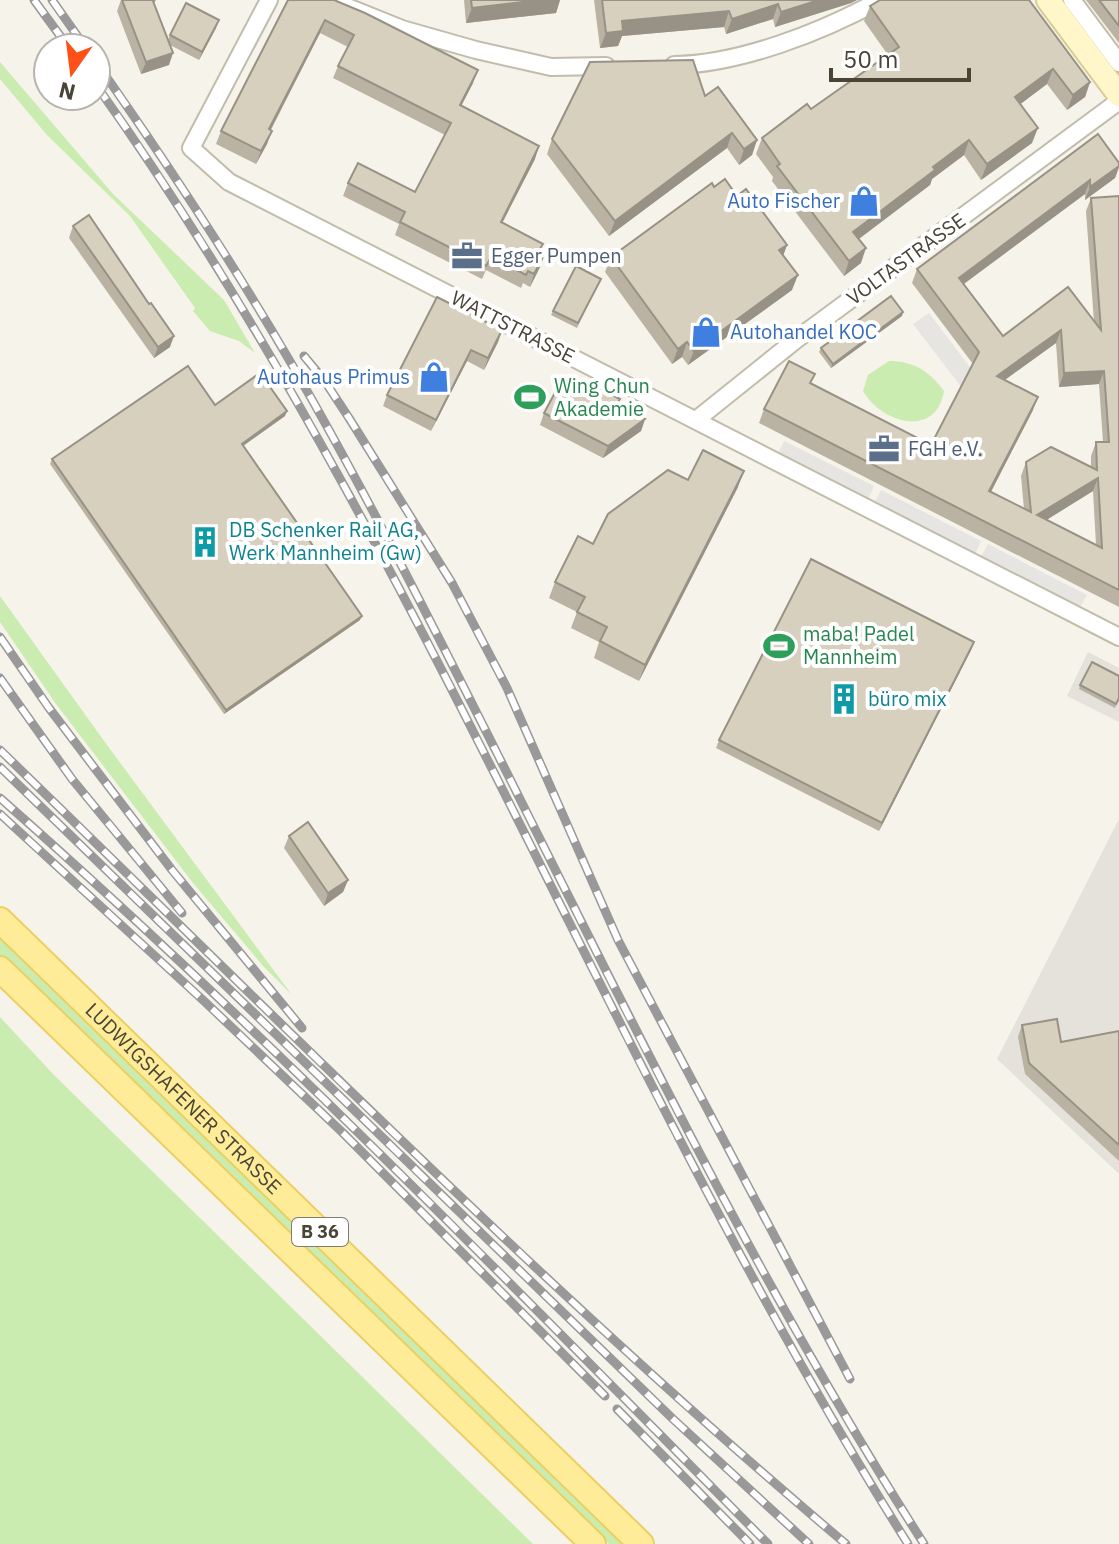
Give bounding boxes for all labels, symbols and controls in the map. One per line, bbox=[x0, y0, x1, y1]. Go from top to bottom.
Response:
north arrow bbox=[32, 32, 112, 112]
scale bar bbox=[831, 32, 969, 82]
text: 50 m bbox=[843, 43, 898, 75]
text: N bbox=[56, 76, 78, 108]
shop icon: Auto Fischer bbox=[847, 184, 881, 218]
place label: Auto Fischer bbox=[727, 187, 840, 214]
street label: VOLTASTRASSE bbox=[841, 206, 971, 311]
office icon: Egger Pumpen bbox=[450, 239, 484, 273]
place label: Egger Pumpen bbox=[491, 242, 622, 269]
street label: WATTSTRASSE bbox=[447, 284, 580, 369]
shop icon: Autohandel KOC bbox=[689, 315, 723, 349]
place label: Autohandel KOC bbox=[730, 318, 877, 345]
shop icon: Autohaus Primus bbox=[417, 360, 451, 394]
place label: Autohaus Primus bbox=[257, 363, 410, 390]
place label: Wing Chun Akademie bbox=[554, 372, 650, 422]
sports icon: Wing Chun Akademie bbox=[513, 380, 547, 414]
office icon: FGH e.V. bbox=[867, 432, 901, 466]
place label: FGH e.V. bbox=[908, 435, 983, 462]
place label: DB Schenker Rail AG, Werk Mannheim (Gw) bbox=[229, 516, 422, 566]
building icon: DB Schenker Rail AG, Werk Mannheim (Gw) bbox=[188, 525, 222, 559]
place label: maba! Padel Mannheim bbox=[803, 620, 914, 670]
sports icon: maba! Padel Mannheim bbox=[762, 629, 796, 663]
building icon: büro mix bbox=[827, 682, 861, 716]
place label: büro mix bbox=[868, 685, 947, 712]
street label: LUDWIGSHAFENER STRASSE bbox=[80, 996, 288, 1200]
road number: B 36 bbox=[292, 1218, 348, 1246]

